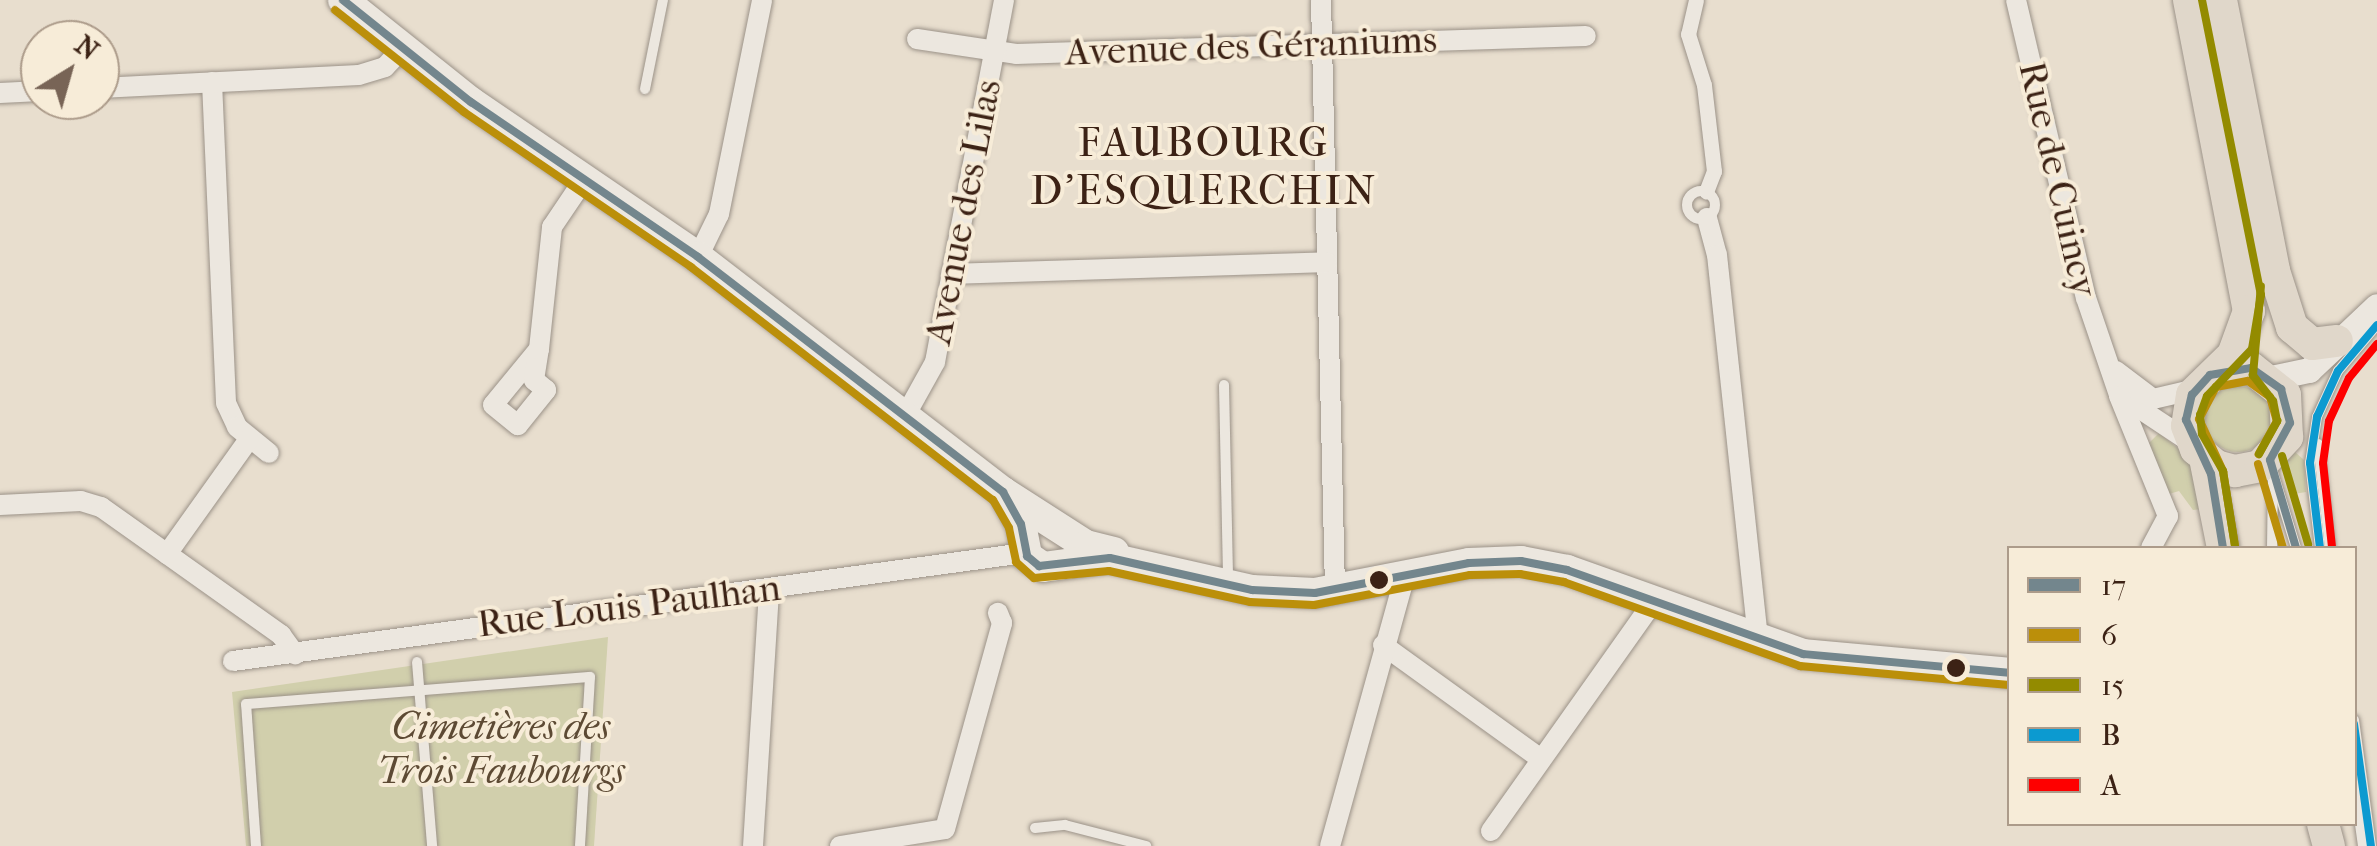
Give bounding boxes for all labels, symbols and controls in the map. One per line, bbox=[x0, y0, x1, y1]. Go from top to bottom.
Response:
street label: Avenue des Géraniums bbox=[1064, 17, 1438, 75]
north arrow bbox=[20, 20, 120, 120]
text: N bbox=[69, 28, 106, 67]
street label: Rue de Cuincy bbox=[2009, 57, 2107, 301]
street label: Avenue des Lilas bbox=[915, 76, 1011, 348]
district label: FAUBOURG D'ESQUERCHIN bbox=[1030, 118, 1378, 216]
legend bbox=[2007, 546, 2357, 826]
street label: Rue Louis Paulhan bbox=[475, 565, 783, 647]
text: 17 bbox=[2101, 568, 2126, 603]
unlabelled marker bbox=[1369, 570, 1389, 590]
text: 6 bbox=[2101, 618, 2117, 653]
unlabelled marker bbox=[1946, 658, 1966, 678]
text: 15 bbox=[2101, 668, 2125, 703]
park label: Cimetières des Trois Faubourgs bbox=[377, 704, 625, 794]
text: B bbox=[2101, 718, 2121, 753]
text: A bbox=[2101, 768, 2120, 803]

